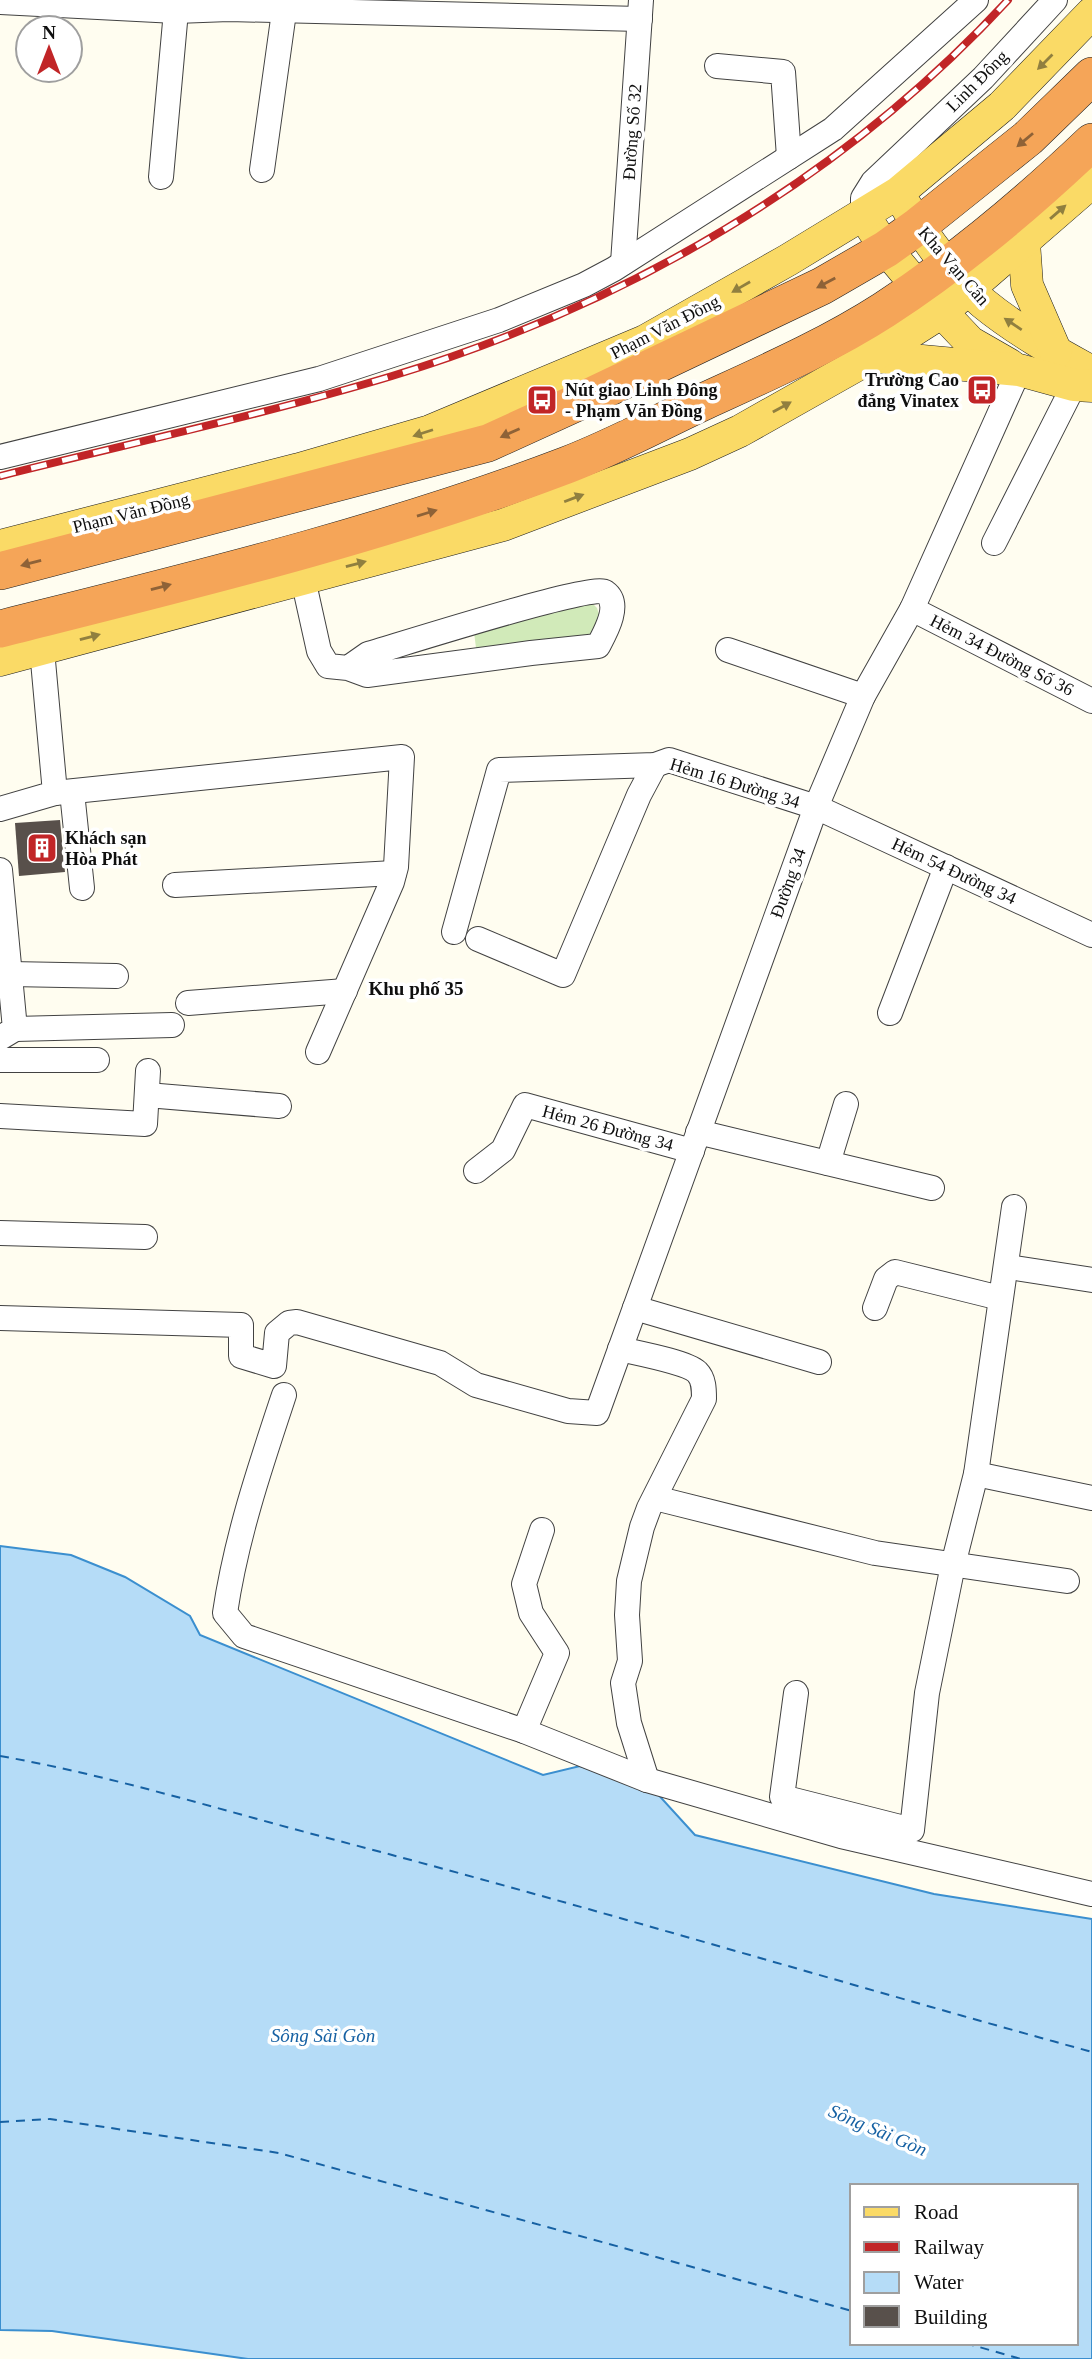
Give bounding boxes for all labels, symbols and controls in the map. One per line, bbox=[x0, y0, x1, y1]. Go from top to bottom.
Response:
north arrow bbox=[14, 14, 84, 84]
text: N bbox=[42, 22, 56, 43]
street label: Linh Đông bbox=[942, 46, 1012, 116]
one-way arrow bbox=[1036, 54, 1053, 71]
street label: Đường Số 32 bbox=[619, 83, 645, 181]
one-way arrow bbox=[1016, 132, 1033, 147]
one-way arrow bbox=[1049, 204, 1067, 220]
street label: Kha Vạn Cân bbox=[914, 223, 994, 309]
one-way arrow bbox=[816, 277, 836, 288]
one-way arrow bbox=[731, 281, 751, 293]
street label: Phạm Văn Đồng bbox=[607, 291, 723, 363]
one-way arrow bbox=[1004, 317, 1022, 331]
place label: Trường Cao đẳng Vinatex bbox=[857, 370, 959, 411]
bus stop icon: Trường Cao đẳng Vinatex bbox=[965, 373, 999, 407]
place label: Nút giao Linh Đông - Phạm Văn Đồng bbox=[565, 380, 718, 421]
bus stop icon: Nút giao Linh Đông - Phạm Văn Đồng bbox=[525, 383, 559, 417]
one-way arrow bbox=[772, 401, 792, 413]
one-way arrow bbox=[500, 427, 520, 439]
one-way arrow bbox=[413, 428, 434, 438]
street label: Phạm Văn Đồng bbox=[71, 489, 191, 537]
one-way arrow bbox=[563, 492, 584, 503]
one-way arrow bbox=[417, 508, 438, 518]
one-way arrow bbox=[20, 558, 42, 569]
one-way arrow bbox=[346, 558, 368, 569]
one-way arrow bbox=[150, 581, 172, 592]
street label: Hẻm 34 Đường Số 36 bbox=[927, 610, 1077, 700]
one-way arrow bbox=[79, 631, 101, 642]
street label: Hẻm 16 Đường 34 bbox=[668, 754, 802, 812]
place label: Khách sạn Hòa Phát bbox=[65, 828, 147, 869]
building icon: Khách sạn Hòa Phát bbox=[25, 831, 59, 865]
street label: Hẻm 54 Đường 34 bbox=[889, 833, 1019, 909]
street label: Đường 34 bbox=[766, 845, 810, 921]
district label: Khu phố 35 bbox=[368, 978, 464, 999]
street label: Hẻm 26 Đường 34 bbox=[540, 1101, 676, 1155]
water label: Sông Sài Gòn bbox=[271, 2025, 375, 2046]
water label: Sông Sài Gòn bbox=[826, 2100, 930, 2160]
legend bbox=[850, 2184, 1078, 2345]
text: Road bbox=[914, 2200, 959, 2224]
text: Railway bbox=[914, 2235, 984, 2259]
text: Water bbox=[914, 2270, 964, 2294]
text: Building bbox=[914, 2305, 988, 2329]

